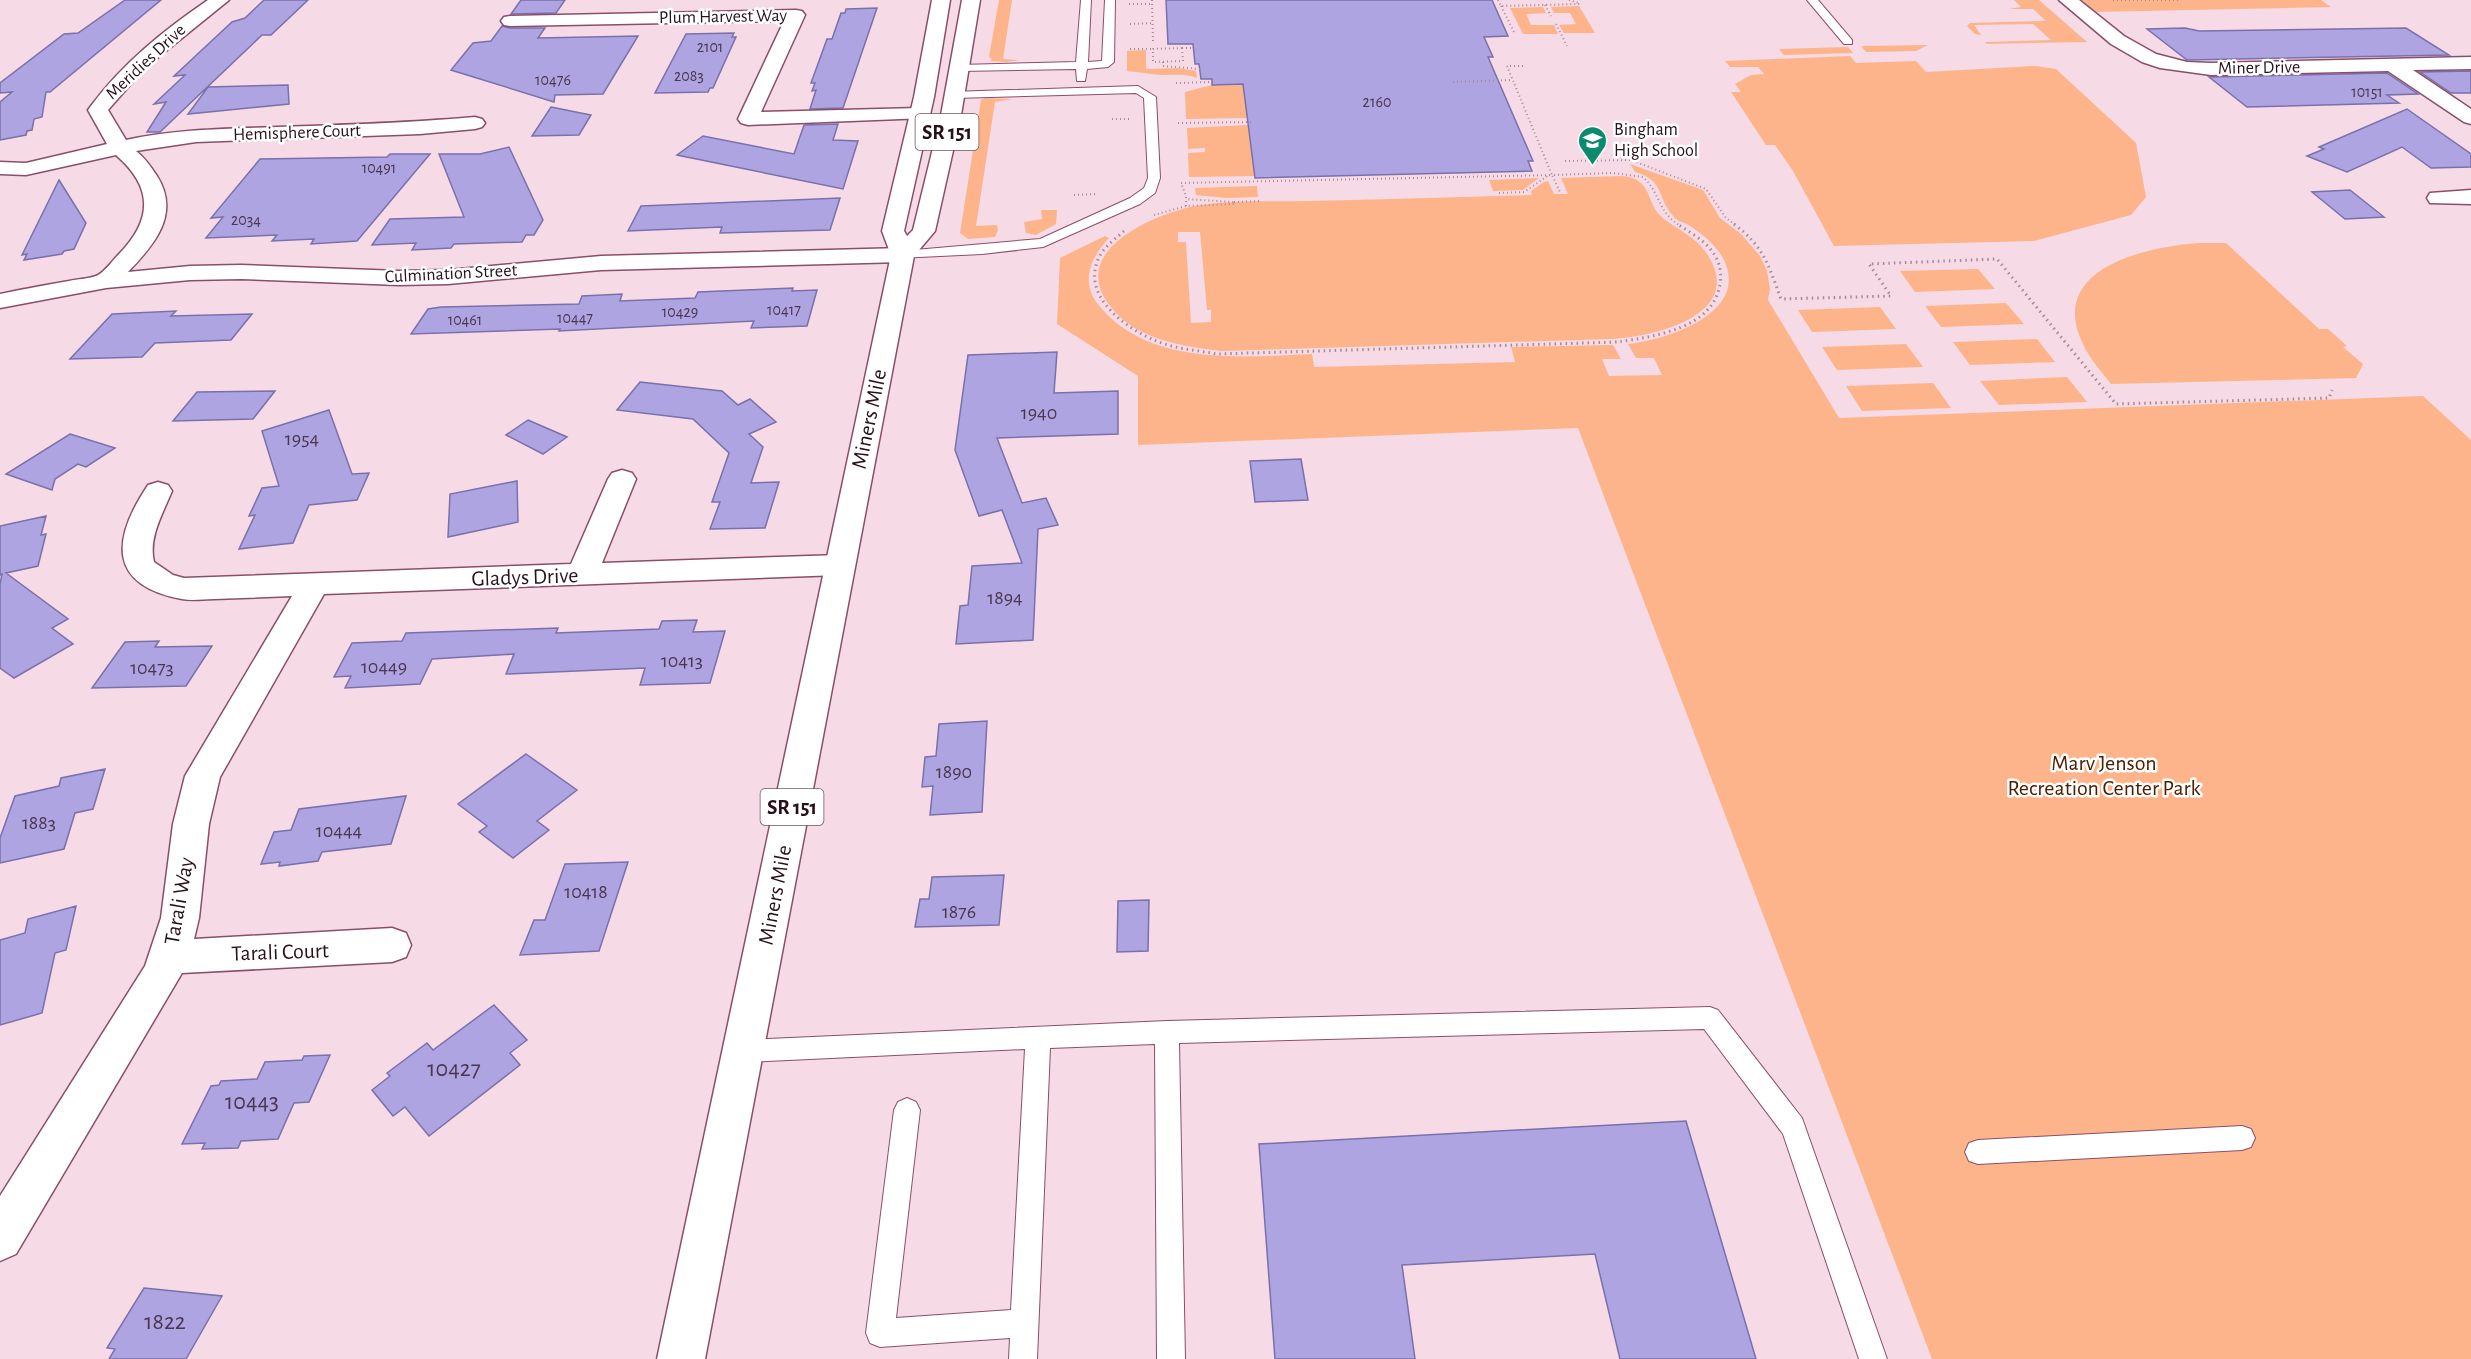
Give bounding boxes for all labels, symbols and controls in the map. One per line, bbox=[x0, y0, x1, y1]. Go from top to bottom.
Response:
street label: Plum Harvest Way bbox=[659, 7, 788, 27]
street label: Meridies Drive bbox=[103, 21, 189, 103]
house number: 2101 bbox=[697, 39, 723, 55]
street label: Miner Drive bbox=[2218, 58, 2300, 78]
house number: 2083 bbox=[674, 68, 704, 84]
house number: 10476 bbox=[535, 72, 571, 88]
house number: 10151 bbox=[2351, 84, 2383, 100]
house number: 2160 bbox=[1363, 94, 1391, 110]
road number: SR 151 bbox=[916, 114, 978, 150]
place label: Bingham High School bbox=[1614, 121, 1698, 160]
street label: Hemisphere Court bbox=[233, 122, 361, 144]
school or university icon: Bingham High School bbox=[1577, 124, 1609, 166]
house number: 10491 bbox=[362, 160, 396, 176]
house number: 2034 bbox=[231, 212, 261, 228]
street label: Culmination Street bbox=[384, 262, 518, 286]
house number: 10417 bbox=[767, 302, 801, 318]
house number: 10429 bbox=[662, 304, 698, 320]
house number: 10447 bbox=[557, 310, 593, 326]
house number: 10461 bbox=[448, 312, 482, 328]
street label: Miners Mile bbox=[848, 367, 890, 471]
house number: 1940 bbox=[1021, 403, 1057, 423]
house number: 1954 bbox=[285, 429, 319, 449]
street label: Gladys Drive bbox=[471, 564, 579, 590]
house number: 1894 bbox=[987, 588, 1023, 608]
house number: 10413 bbox=[661, 651, 703, 671]
house number: 10449 bbox=[361, 657, 407, 677]
house number: 10473 bbox=[130, 658, 174, 678]
park label: Marv Jenson Recreation Center Park bbox=[2007, 752, 2201, 799]
house number: 1890 bbox=[936, 762, 972, 782]
road number: SR 151 bbox=[760, 789, 824, 825]
house number: 1883 bbox=[22, 813, 56, 833]
house number: 10444 bbox=[316, 821, 362, 841]
street label: Miners Mile bbox=[755, 843, 795, 947]
street label: Tarali Way bbox=[160, 855, 198, 946]
house number: 10418 bbox=[564, 882, 608, 902]
house number: 1876 bbox=[942, 902, 976, 922]
street label: Tarali Court bbox=[231, 939, 329, 965]
house number: 10427 bbox=[427, 1057, 481, 1081]
house number: 10443 bbox=[225, 1090, 279, 1114]
house number: 1822 bbox=[144, 1310, 186, 1334]

